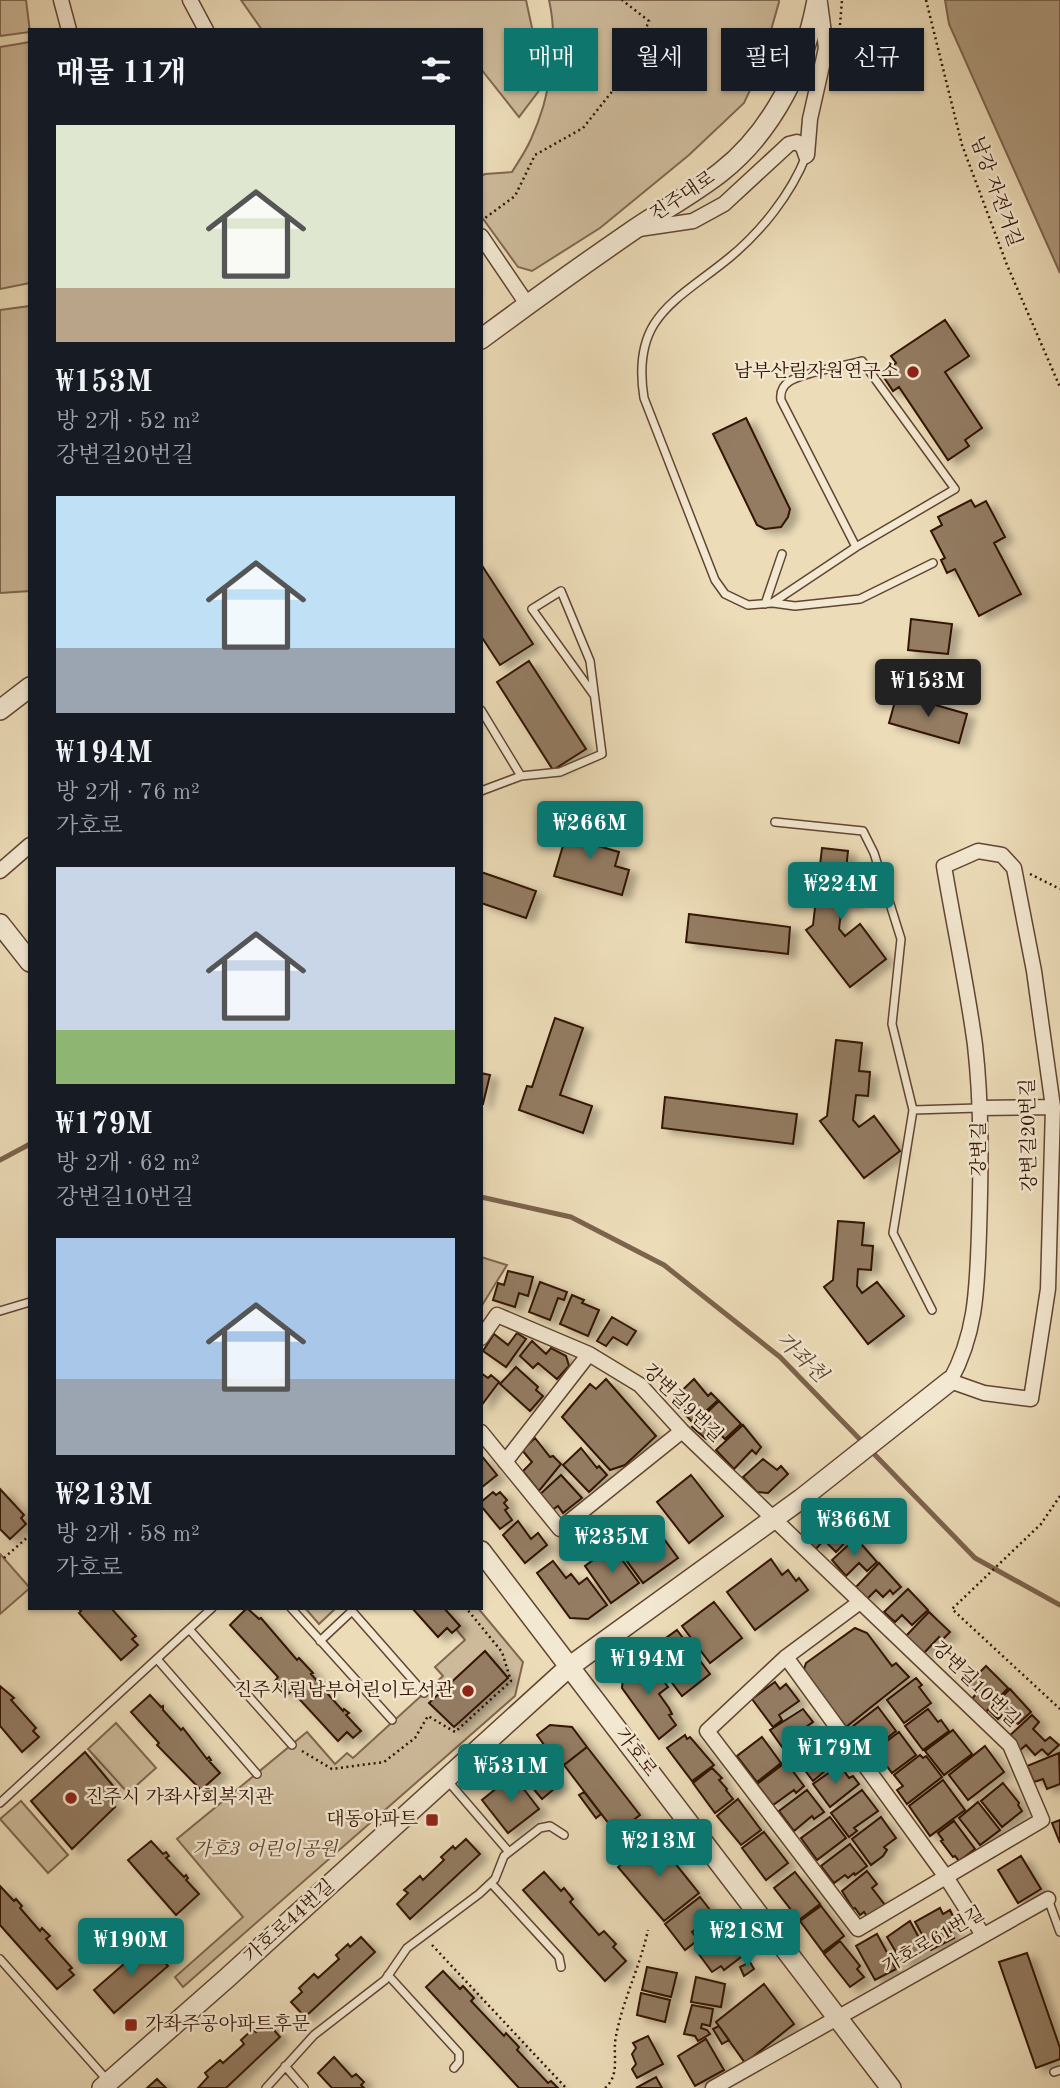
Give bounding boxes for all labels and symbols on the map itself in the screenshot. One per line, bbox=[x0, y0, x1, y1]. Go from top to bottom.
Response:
street label: 남강 자전거길 bbox=[966, 134, 1026, 249]
street label: 진주대로 bbox=[646, 167, 719, 225]
place label: 남부산림자원연구소 bbox=[734, 361, 899, 382]
marker: 남부산림자원연구소 bbox=[905, 364, 921, 380]
pin: ₩153M bbox=[879, 660, 977, 719]
pin: ₩266M bbox=[541, 802, 639, 861]
pin: ₩224M bbox=[792, 862, 890, 922]
street label: 강변길20번길 bbox=[1018, 1078, 1040, 1192]
street label: 강변길 bbox=[969, 1121, 990, 1177]
water label: 가좌천 bbox=[772, 1328, 833, 1388]
street label: 강변길9번길 bbox=[638, 1360, 727, 1447]
pin: ₩366M bbox=[805, 1498, 903, 1558]
pin: ₩235M bbox=[563, 1516, 661, 1575]
street label: 강변길10번길 bbox=[927, 1637, 1024, 1731]
pin: ₩194M bbox=[599, 1638, 697, 1697]
place label: 진주시립남부어린이도서관 bbox=[234, 1680, 455, 1701]
marker: 진주시립남부어린이도서관 bbox=[460, 1683, 476, 1699]
street label: 가호로 bbox=[611, 1723, 662, 1781]
pin: ₩179M bbox=[786, 1726, 884, 1786]
pin: ₩531M bbox=[462, 1744, 560, 1804]
place label: 진주시 가좌사회복지관 bbox=[85, 1786, 275, 1808]
marker: 진주시 가좌사회복지관 bbox=[63, 1790, 79, 1806]
place label: 대동아파트 bbox=[326, 1809, 418, 1830]
marker: 대동아파트 bbox=[424, 1812, 440, 1828]
pin: ₩213M bbox=[610, 1820, 708, 1879]
park label: 가호3 어린이공원 bbox=[193, 1838, 339, 1860]
street label: 가호로44번길 bbox=[239, 1875, 339, 1967]
street label: 가호로61번길 bbox=[878, 1902, 988, 1978]
pin: ₩218M bbox=[698, 1910, 796, 1969]
pin: ₩190M bbox=[82, 1918, 180, 1978]
place label: 가좌주공아파트후문 bbox=[145, 2013, 310, 2035]
marker: 가좌주공아파트후문 bbox=[123, 2017, 139, 2033]

